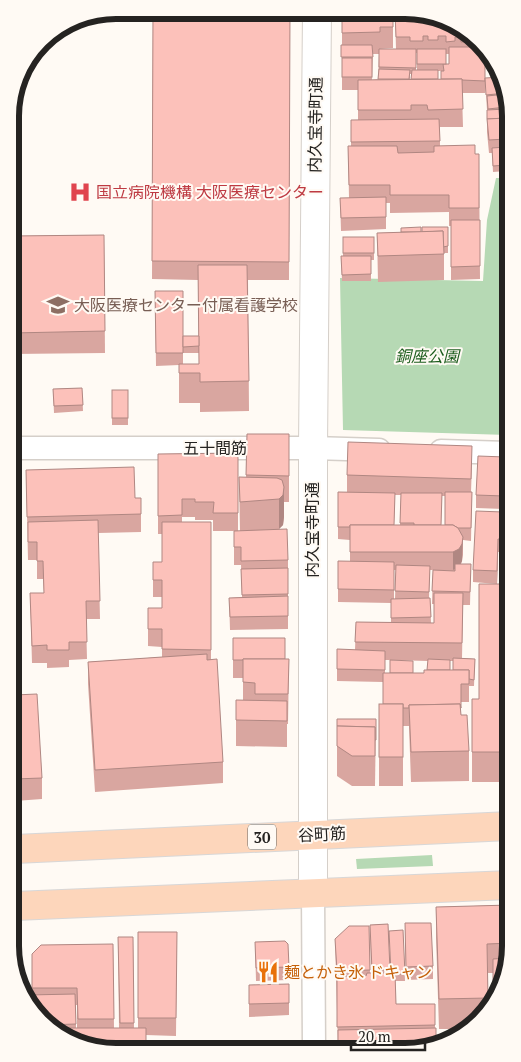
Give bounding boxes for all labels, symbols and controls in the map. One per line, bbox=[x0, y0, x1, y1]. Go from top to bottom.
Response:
street label: 内久宝寺町通 bbox=[303, 77, 327, 173]
hospital icon: 国立病院機構 大阪医療センター bbox=[67, 179, 93, 205]
place label: 国立病院機構 大阪医療センター bbox=[96, 181, 324, 203]
school or university icon: 大阪医療センター付属看護学校 bbox=[45, 292, 71, 318]
place label: 大阪医療センター付属看護学校 bbox=[74, 294, 298, 316]
park label: 銅座公園 bbox=[395, 345, 461, 367]
street label: 五十間筋 bbox=[183, 437, 247, 459]
street label: 内久宝寺町通 bbox=[301, 482, 323, 578]
street label: 谷町筋 bbox=[297, 822, 347, 846]
road number: 30 bbox=[248, 824, 276, 850]
restaurant icon: 麺とかき氷 ドキャン bbox=[255, 959, 281, 985]
place label: 麺とかき氷 ドキャン bbox=[284, 961, 432, 983]
scale bar bbox=[351, 1020, 425, 1052]
text: 20 m bbox=[358, 1026, 391, 1046]

